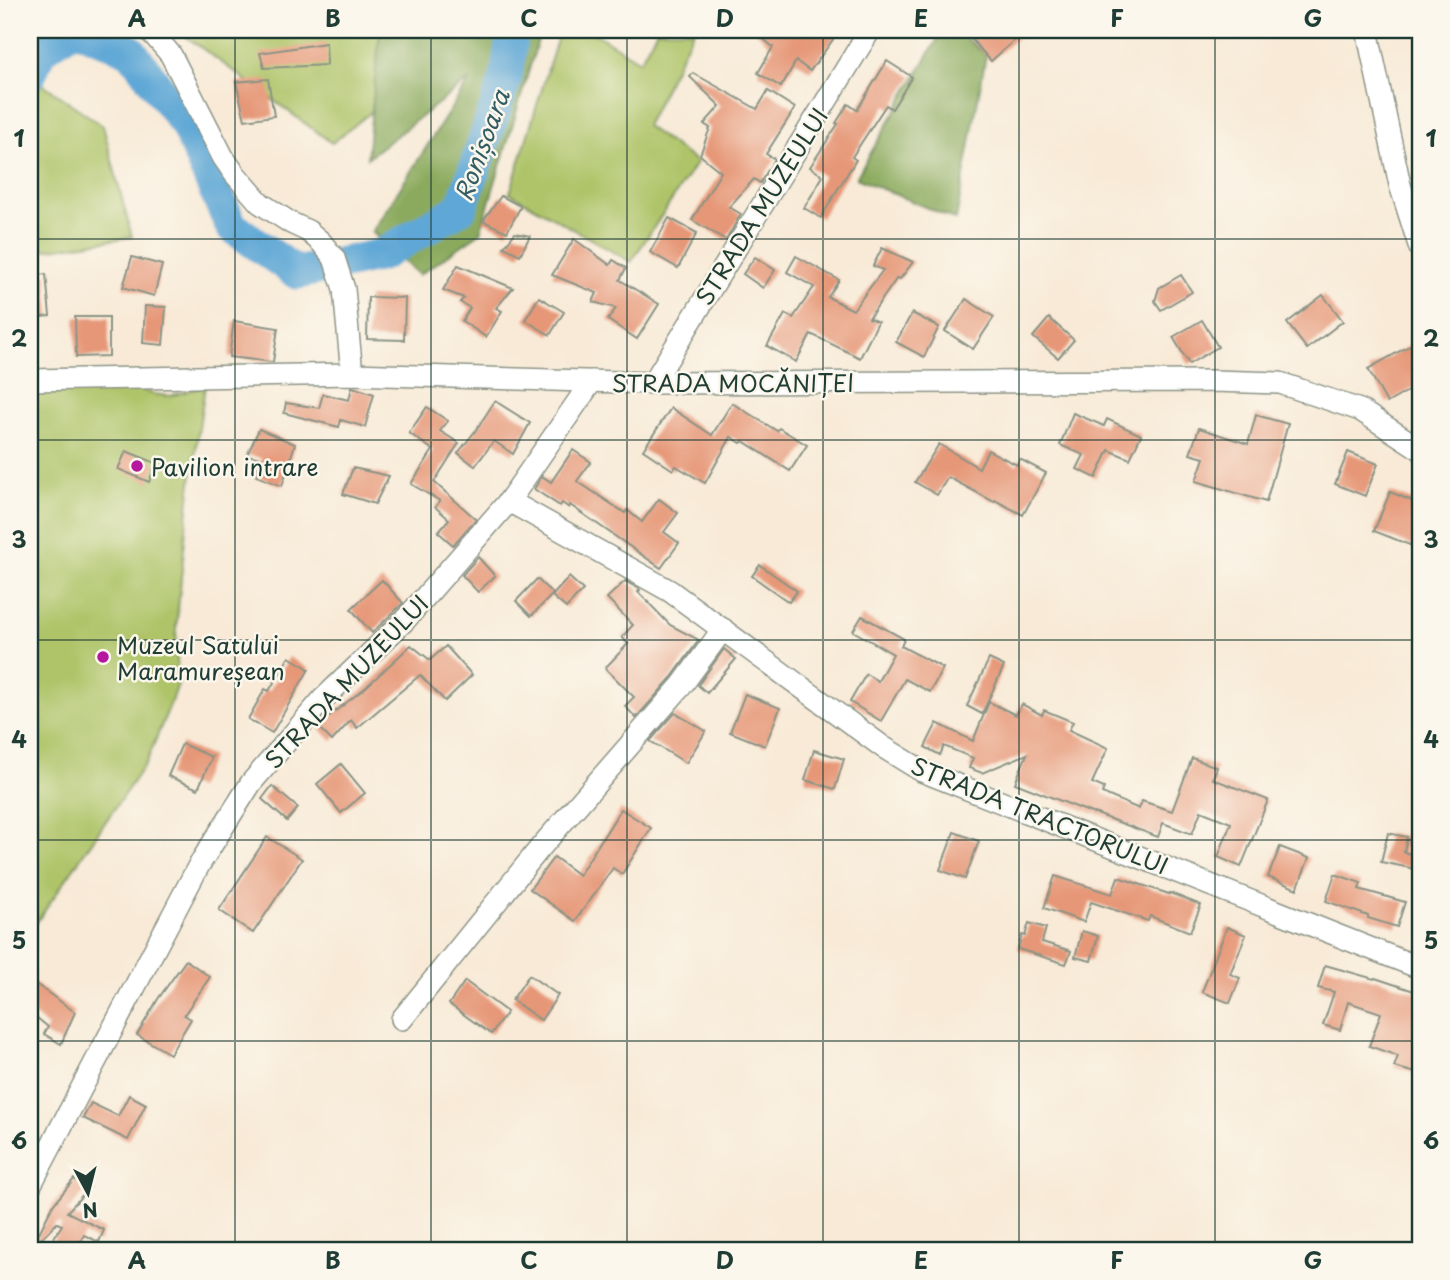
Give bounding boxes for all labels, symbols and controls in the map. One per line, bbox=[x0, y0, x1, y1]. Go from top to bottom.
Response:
text: A bbox=[128, 0, 146, 35]
text: B bbox=[325, 0, 341, 35]
text: C bbox=[520, 0, 538, 35]
text: D bbox=[716, 0, 734, 35]
text: E bbox=[914, 0, 928, 35]
text: F bbox=[1110, 0, 1124, 35]
text: G bbox=[1304, 0, 1322, 35]
water label: Ronișoara bbox=[444, 84, 518, 206]
street label: STRADA MUZEULUI bbox=[686, 101, 836, 311]
text: 1 bbox=[14, 120, 25, 155]
text: 1 bbox=[1426, 120, 1437, 155]
text: 2 bbox=[11, 320, 27, 355]
text: 2 bbox=[1423, 320, 1439, 355]
street label: STRADA MOCĂNIȚEI bbox=[612, 365, 854, 400]
place label: Pavilion intrare bbox=[151, 449, 319, 484]
marker: Pavilion intrare bbox=[129, 458, 145, 474]
text: 3 bbox=[11, 521, 27, 556]
text: 3 bbox=[1423, 521, 1439, 556]
street label: STRADA MUZEULUI bbox=[256, 586, 436, 776]
place label: Muzeul Satului Maramureșean bbox=[117, 627, 285, 688]
marker: Muzeul Satului Maramureșean bbox=[95, 649, 111, 665]
text: 4 bbox=[11, 721, 27, 756]
text: 4 bbox=[1423, 721, 1439, 756]
street label: STRADA TRACTORULUI bbox=[906, 747, 1174, 883]
text: 5 bbox=[12, 922, 26, 957]
text: 5 bbox=[1424, 922, 1438, 957]
text: 6 bbox=[11, 1122, 27, 1157]
text: 6 bbox=[1423, 1122, 1439, 1157]
north arrow bbox=[52, 1158, 122, 1228]
text: N bbox=[81, 1196, 99, 1226]
text: A bbox=[128, 1242, 146, 1277]
text: B bbox=[325, 1242, 341, 1277]
text: C bbox=[520, 1242, 538, 1277]
text: D bbox=[716, 1242, 734, 1277]
text: E bbox=[914, 1242, 928, 1277]
text: F bbox=[1110, 1242, 1124, 1277]
text: G bbox=[1304, 1242, 1322, 1277]

